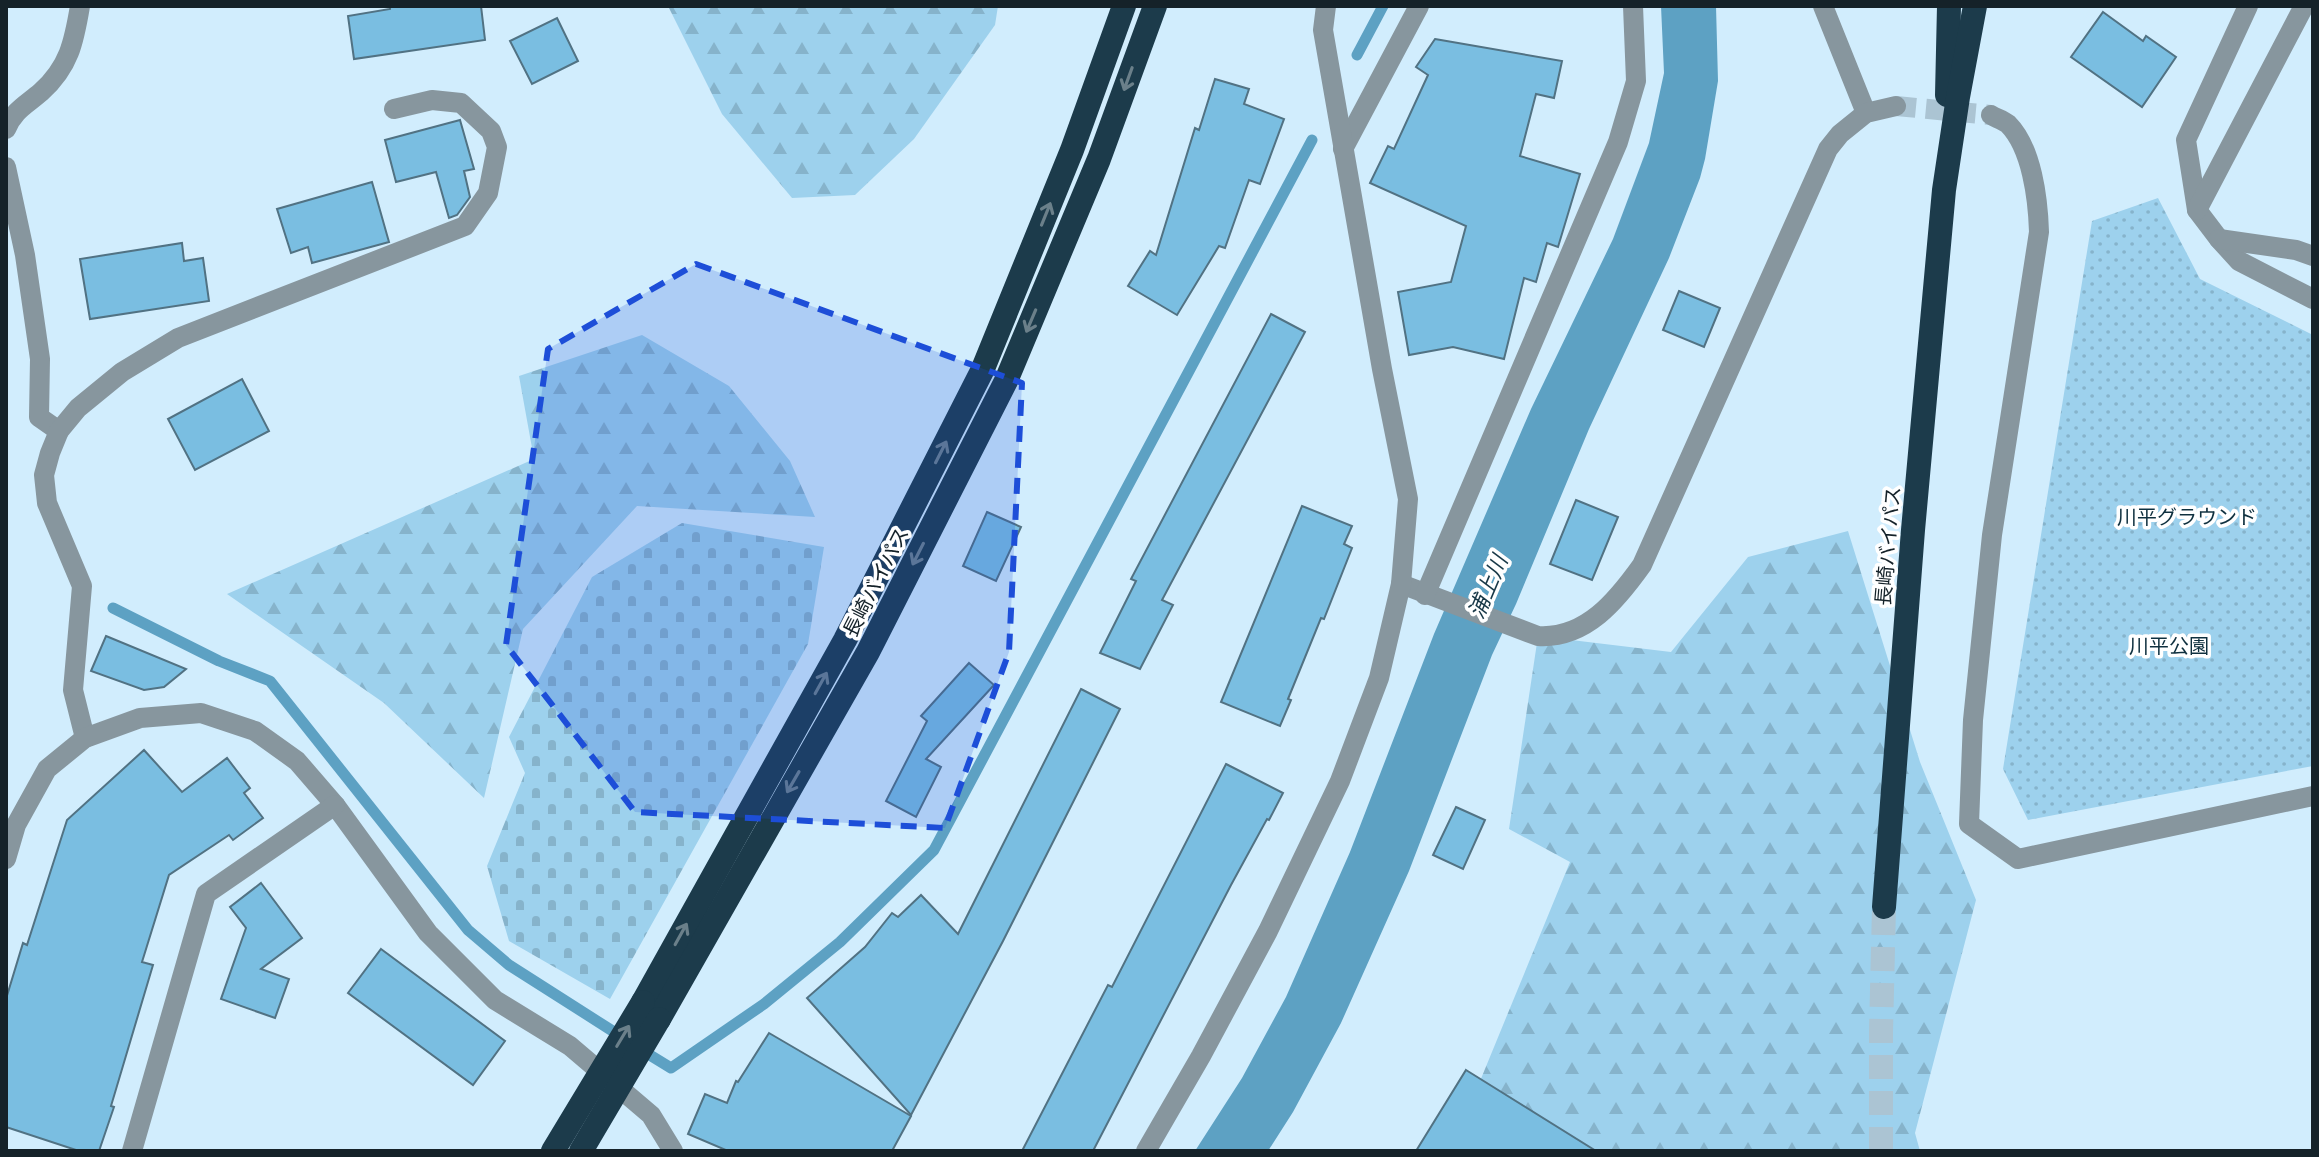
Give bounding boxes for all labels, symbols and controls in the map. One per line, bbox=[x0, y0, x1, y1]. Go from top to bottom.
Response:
one-way arrow bbox=[1120, 66, 1134, 91]
one-way arrow bbox=[1039, 202, 1054, 227]
one-way arrow bbox=[1023, 308, 1038, 332]
one-way arrow bbox=[933, 440, 949, 464]
street label: 長崎バイパス bbox=[1871, 485, 1905, 607]
park label: 川平グラウンド bbox=[2117, 505, 2257, 529]
street label: 長崎バイパス bbox=[838, 523, 914, 641]
one-way arrow bbox=[909, 542, 925, 566]
water label: 浦上川 bbox=[1464, 550, 1513, 622]
park label: 川平公園 bbox=[2129, 634, 2209, 658]
one-way arrow bbox=[814, 672, 830, 695]
one-way arrow bbox=[785, 770, 800, 794]
one-way arrow bbox=[674, 923, 689, 947]
one-way arrow bbox=[615, 1025, 631, 1048]

